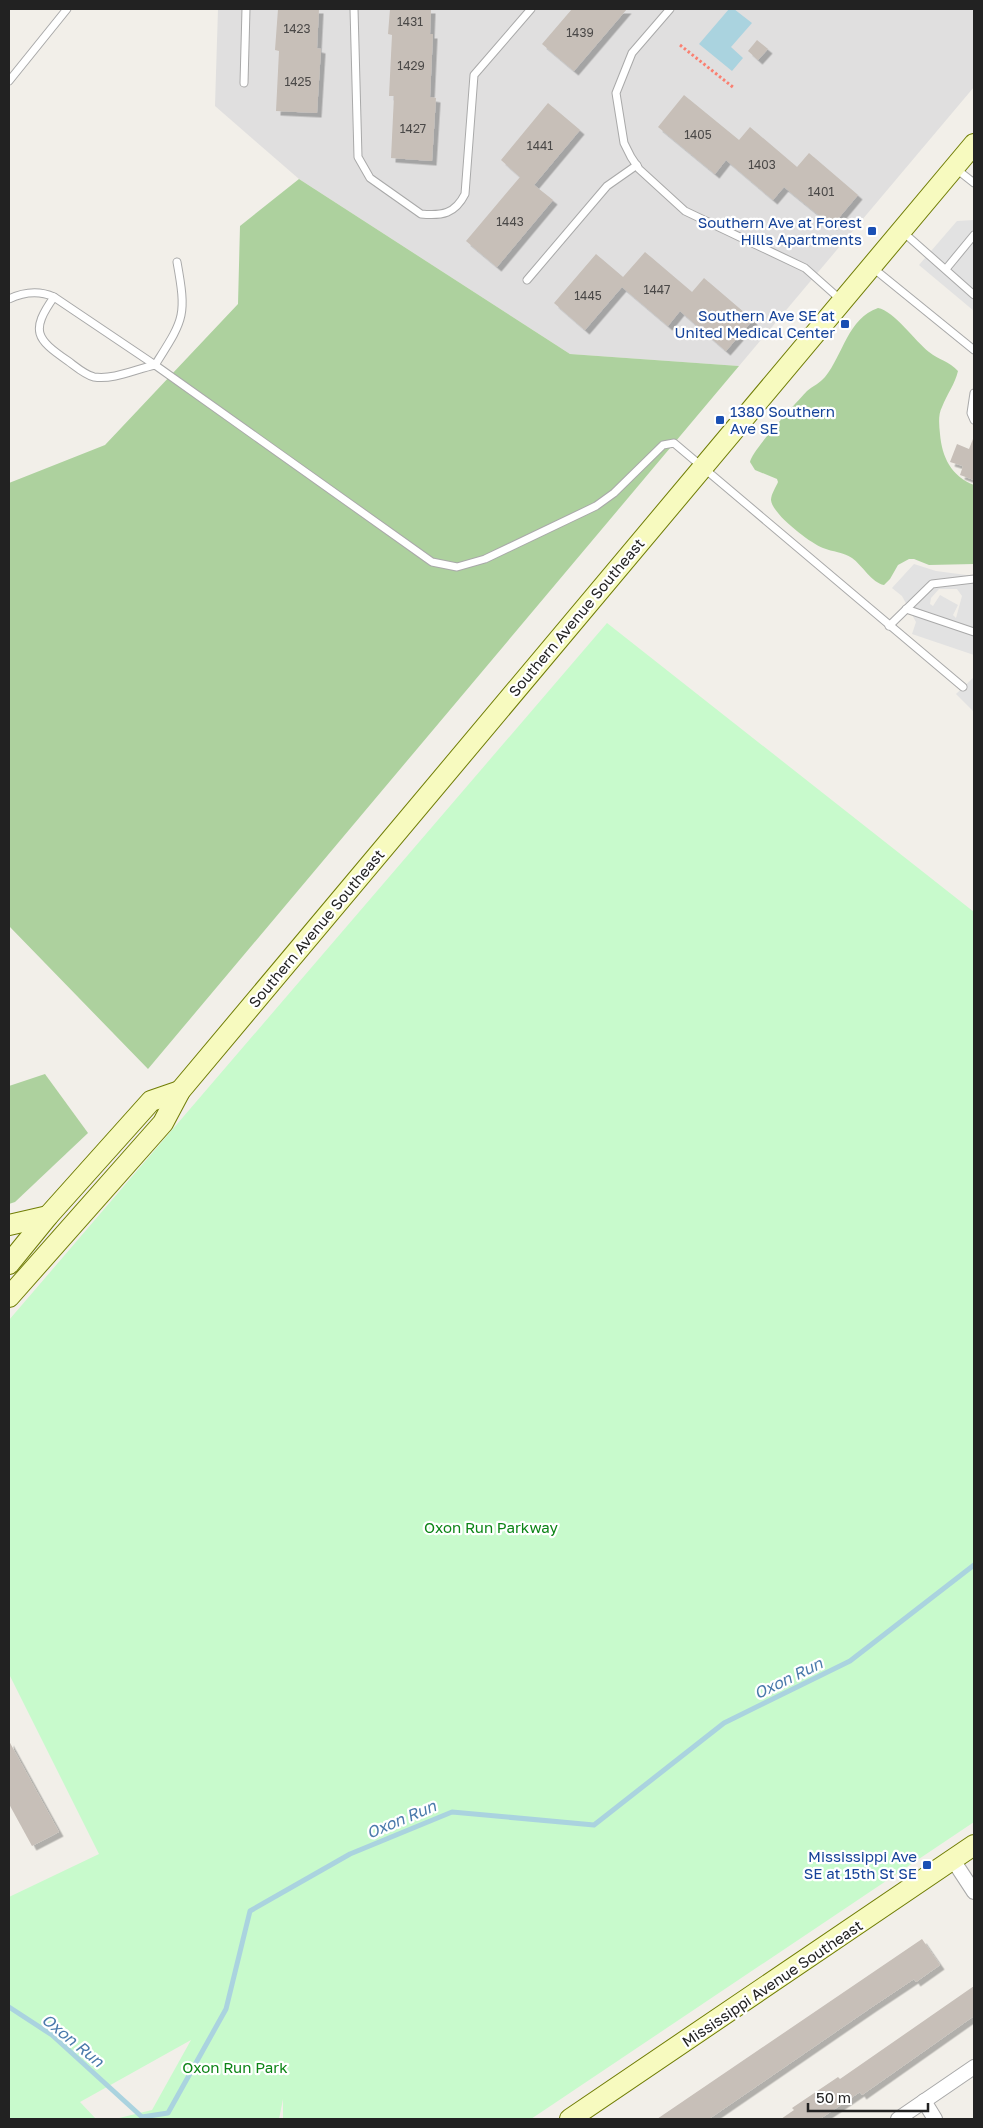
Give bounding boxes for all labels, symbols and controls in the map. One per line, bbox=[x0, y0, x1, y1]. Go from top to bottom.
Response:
house number: 1431 bbox=[397, 14, 423, 29]
house number: 1423 bbox=[283, 21, 311, 36]
house number: 1439 bbox=[566, 25, 594, 40]
house number: 1429 bbox=[397, 58, 425, 73]
house number: 1425 bbox=[284, 74, 312, 89]
house number: 1427 bbox=[400, 121, 426, 136]
house number: 1405 bbox=[684, 127, 712, 142]
house number: 1441 bbox=[527, 138, 553, 153]
house number: 1403 bbox=[748, 157, 776, 172]
house number: 1401 bbox=[808, 184, 834, 199]
place label: Southern Ave at Forest Hills Apartments bbox=[698, 213, 862, 248]
house number: 1443 bbox=[496, 214, 524, 229]
marker: Southern Ave at Forest Hills Apartments bbox=[866, 225, 878, 237]
house number: 1447 bbox=[644, 282, 670, 297]
house number: 1445 bbox=[574, 288, 602, 303]
place label: Southern Ave SE at United Medical Center bbox=[675, 306, 835, 341]
marker: Southern Ave SE at United Medical Center bbox=[839, 318, 851, 330]
place label: 1380 Southern Ave SE bbox=[730, 402, 835, 437]
marker: 1380 Southern Ave SE bbox=[714, 414, 726, 426]
street label: Southern Avenue Southeast bbox=[504, 534, 648, 700]
street label: Southern Avenue Southeast bbox=[244, 845, 388, 1011]
park label: Oxon Run Parkway bbox=[424, 1518, 559, 1536]
water label: Oxon Run bbox=[751, 1652, 827, 1703]
water label: Oxon Run bbox=[363, 1795, 440, 1843]
place label: Mississippi Ave SE at 15th St SE bbox=[804, 1847, 917, 1882]
marker: Mississippi Ave SE at 15th St SE bbox=[921, 1859, 933, 1871]
street label: Mississippi Avenue Southeast bbox=[678, 1916, 866, 2050]
water label: Oxon Run bbox=[38, 2009, 109, 2072]
park label: Oxon Run Park bbox=[182, 2058, 288, 2076]
scale bar bbox=[808, 2080, 928, 2112]
text: 50 m bbox=[816, 2088, 851, 2106]

